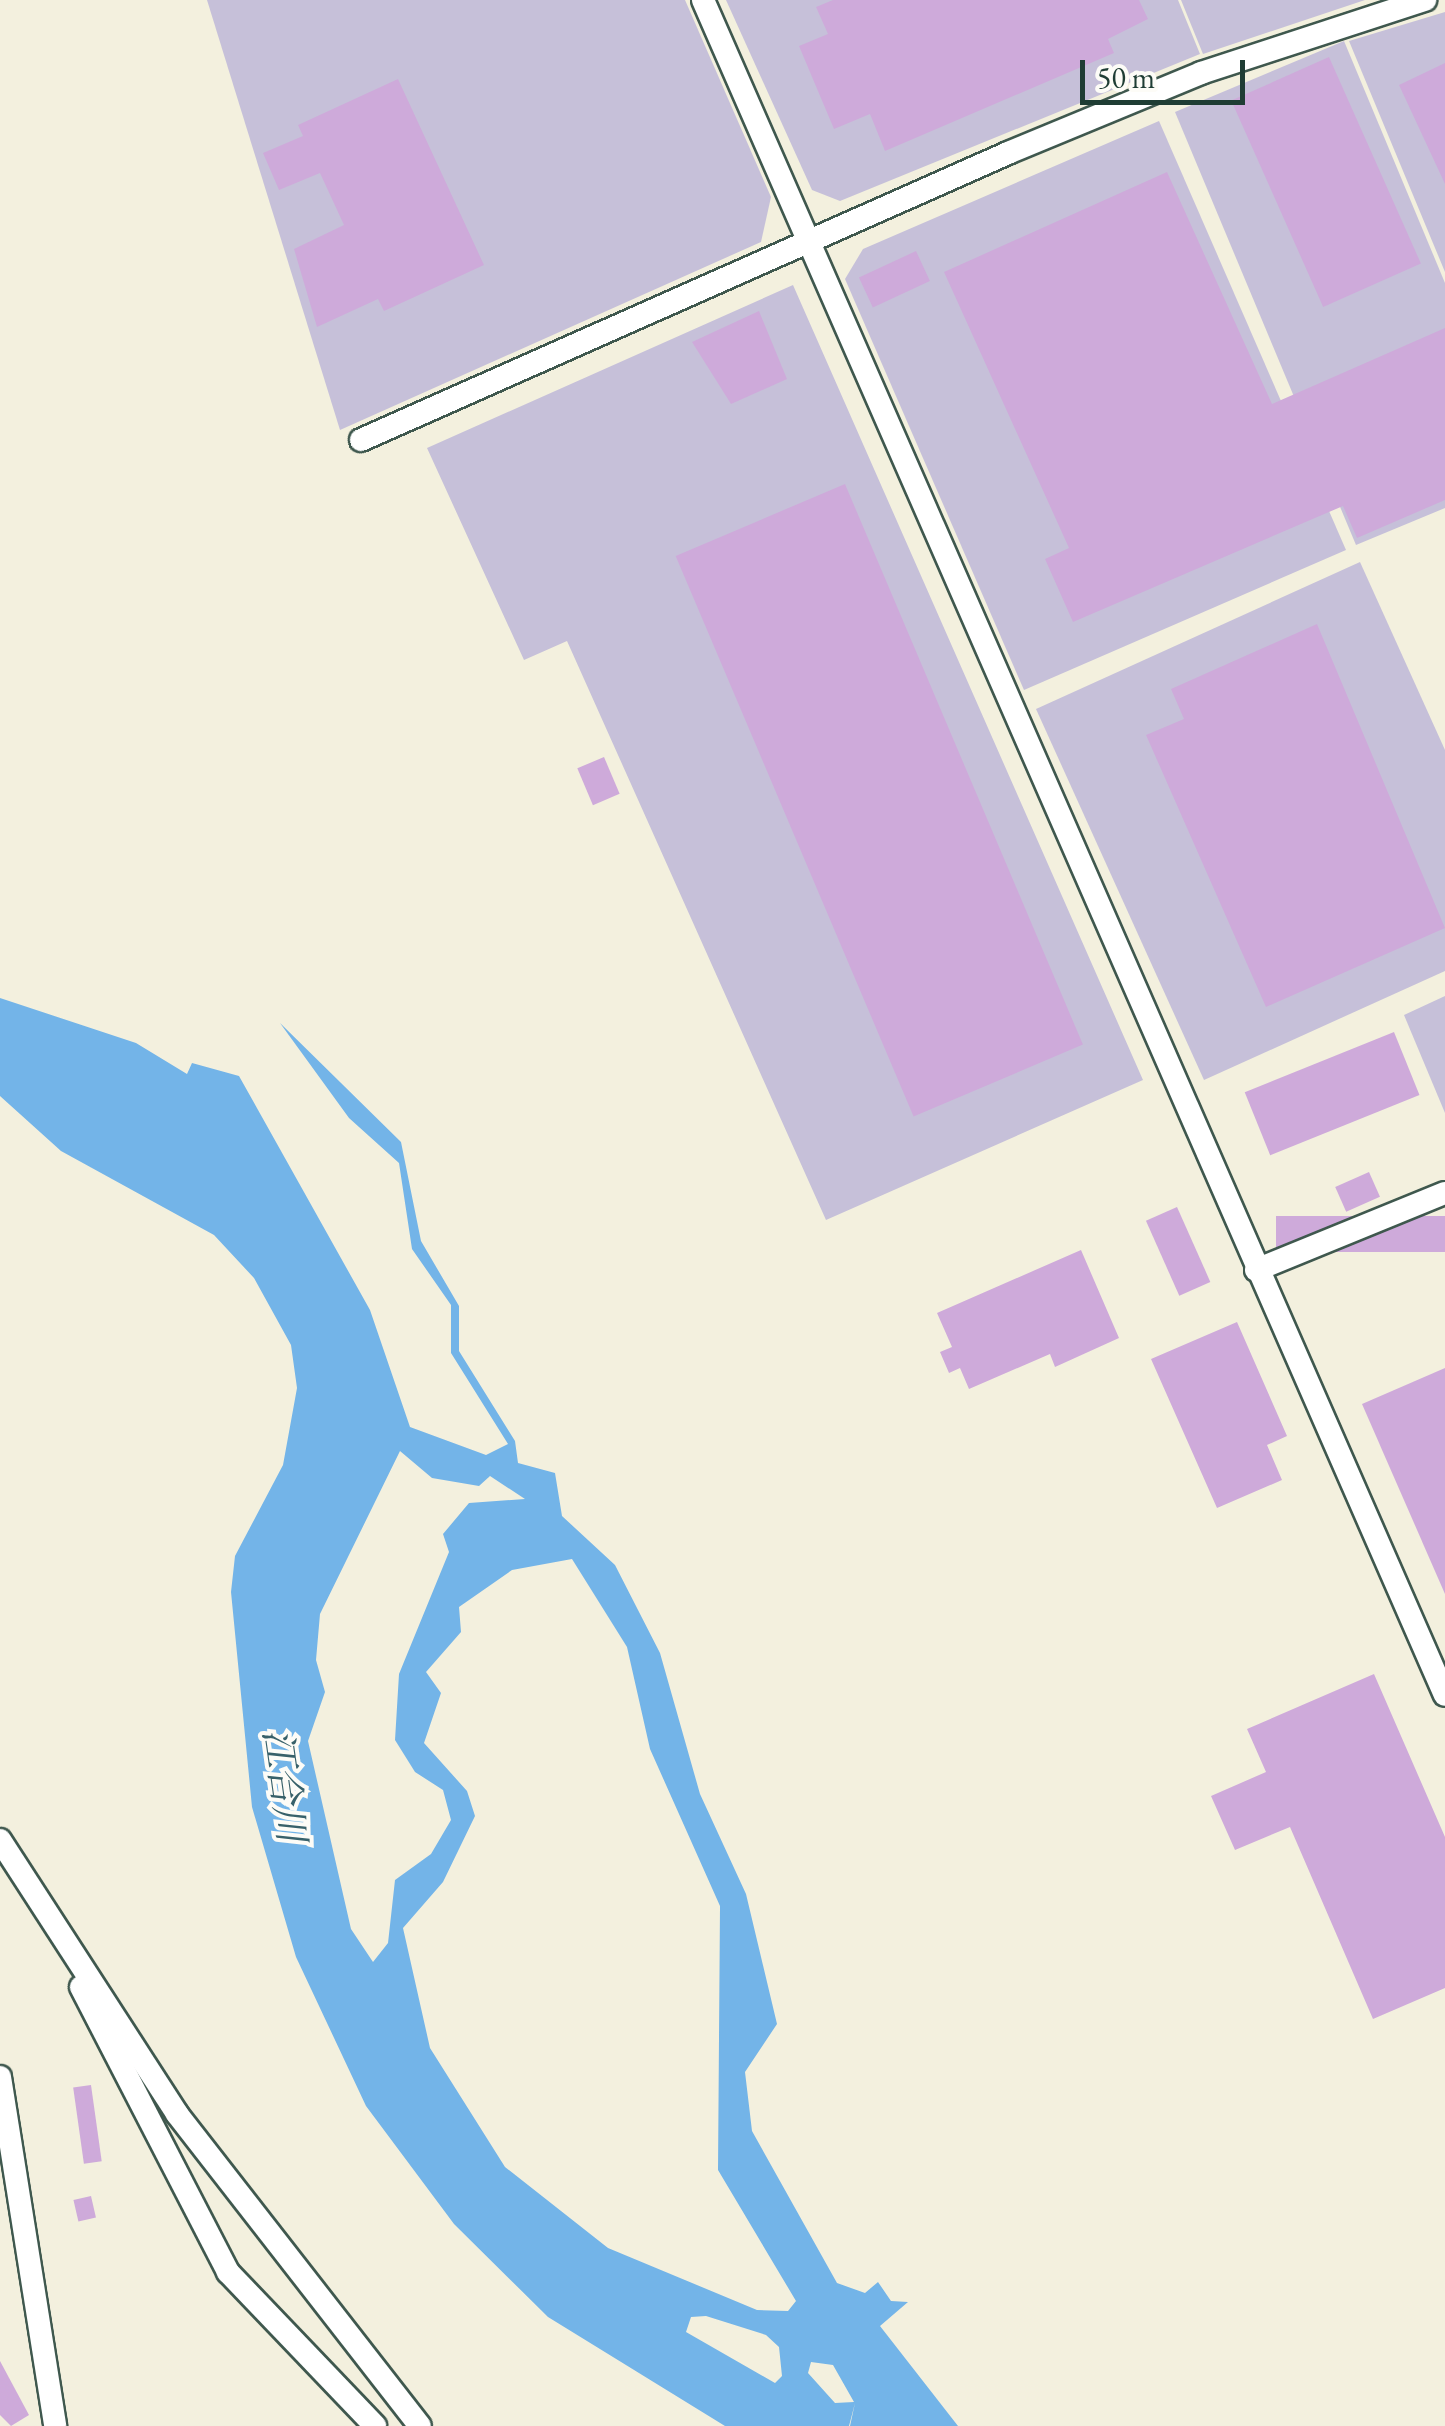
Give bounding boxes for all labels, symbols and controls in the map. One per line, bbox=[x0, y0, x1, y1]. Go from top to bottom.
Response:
scale bar bbox=[1085, 40, 1250, 102]
text: 50 m bbox=[1097, 58, 1155, 97]
water label: 江合川 bbox=[254, 1725, 316, 1845]

